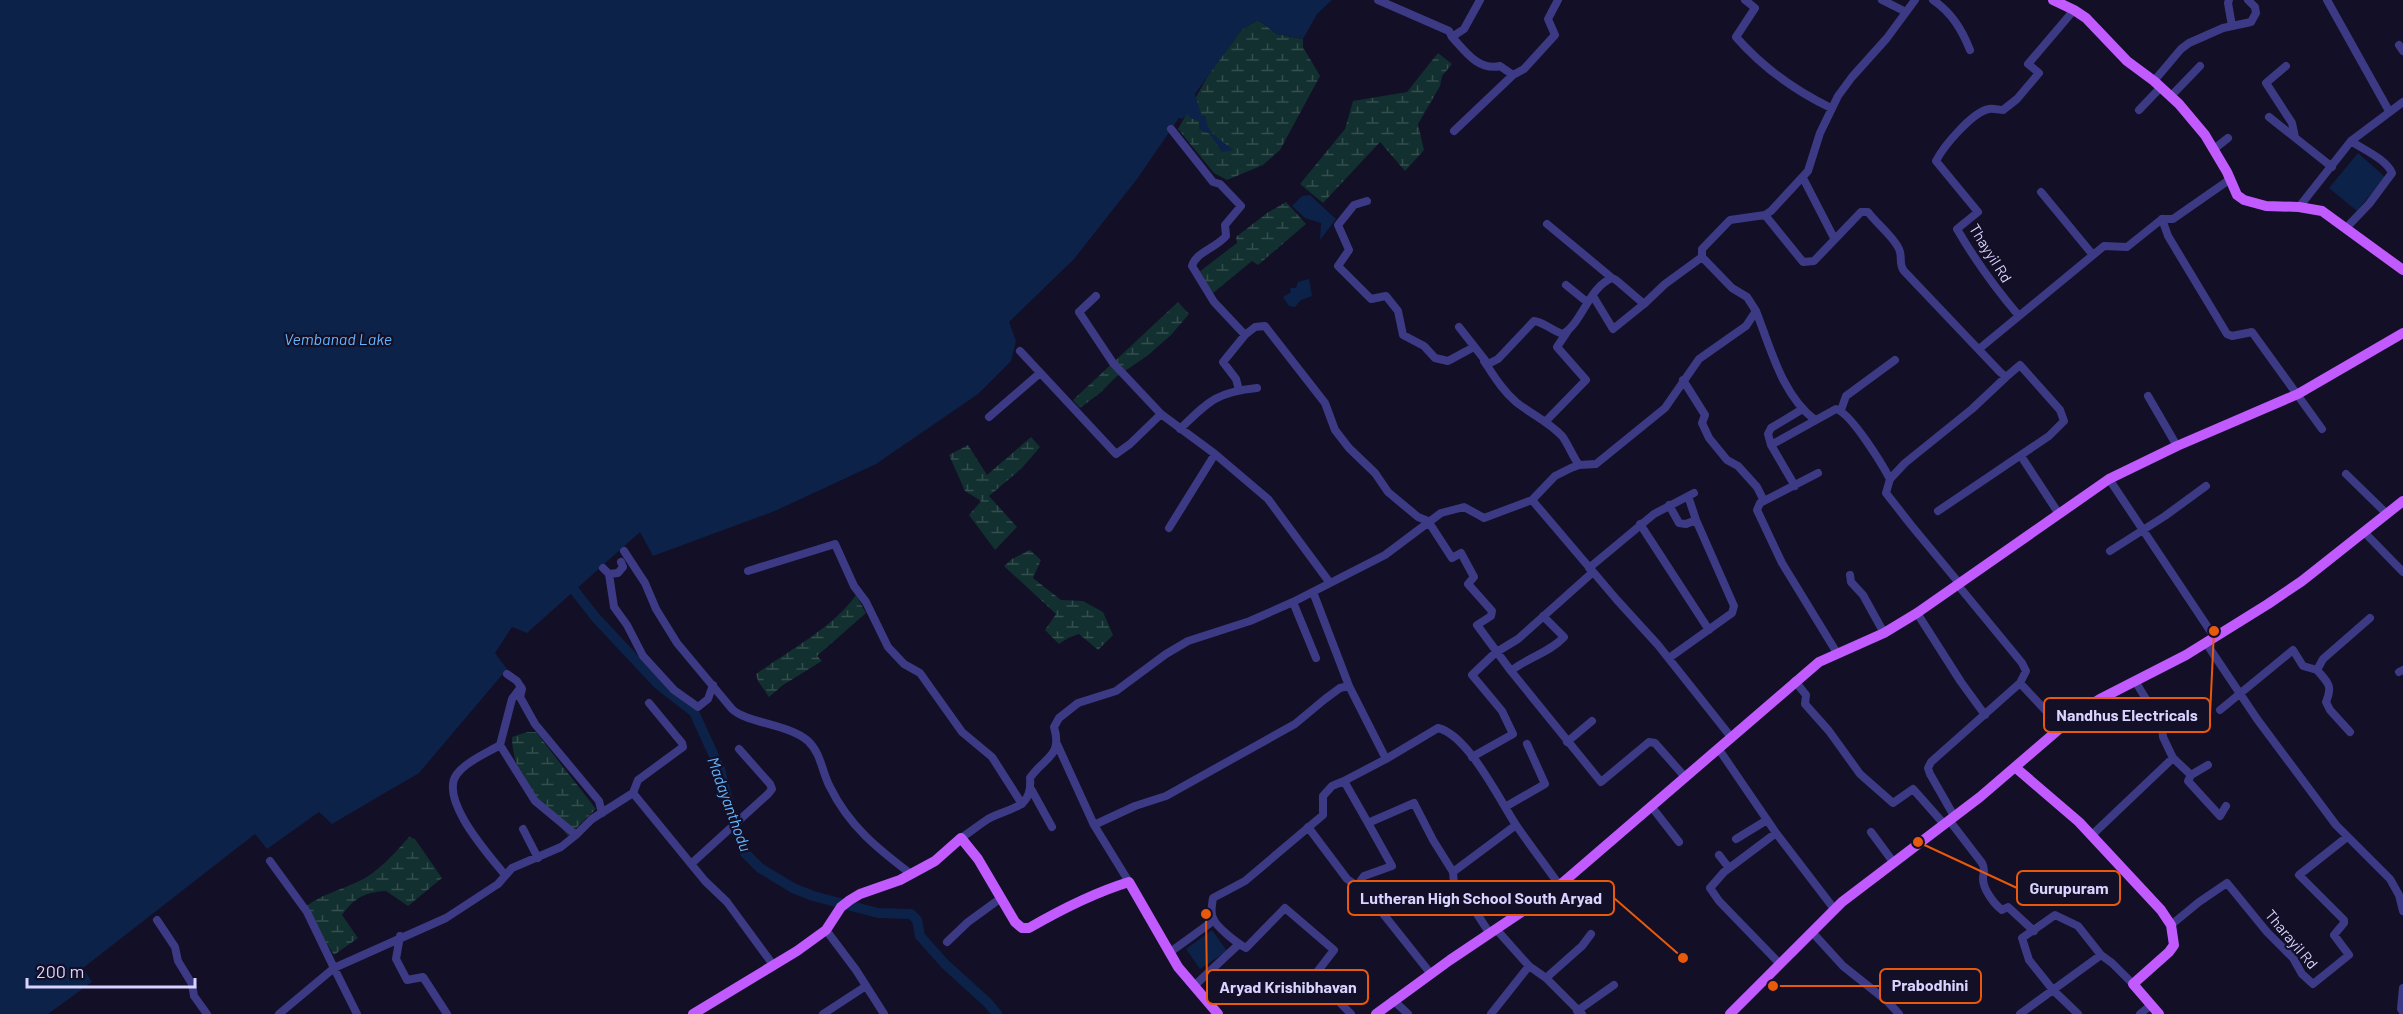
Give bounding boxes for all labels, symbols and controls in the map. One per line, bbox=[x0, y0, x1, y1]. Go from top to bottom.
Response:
street label: Thayyil Rd bbox=[1966, 220, 2016, 286]
water label: Vembanad Lake bbox=[284, 329, 392, 348]
callout: Nandhus Electricals bbox=[2044, 698, 2210, 732]
text: Nandhus Electricals bbox=[2056, 705, 2198, 724]
water label: Madayanthodu bbox=[704, 754, 756, 854]
callout: Gurupuram bbox=[2017, 871, 2120, 905]
text: Gurupuram bbox=[2029, 878, 2109, 897]
callout: Lutheran High School South Aryad bbox=[1348, 881, 1614, 915]
text: Lutheran High School South Aryad bbox=[1360, 888, 1602, 907]
street label: Tharayil Rd bbox=[2262, 906, 2322, 972]
scale bar bbox=[27, 951, 195, 989]
text: 200 m bbox=[36, 960, 84, 982]
callout: Prabodhini bbox=[1880, 969, 1981, 1003]
callout: Aryad Krishibhavan bbox=[1207, 970, 1368, 1004]
text: Prabodhini bbox=[1892, 975, 1968, 994]
text: Aryad Krishibhavan bbox=[1219, 977, 1357, 996]

